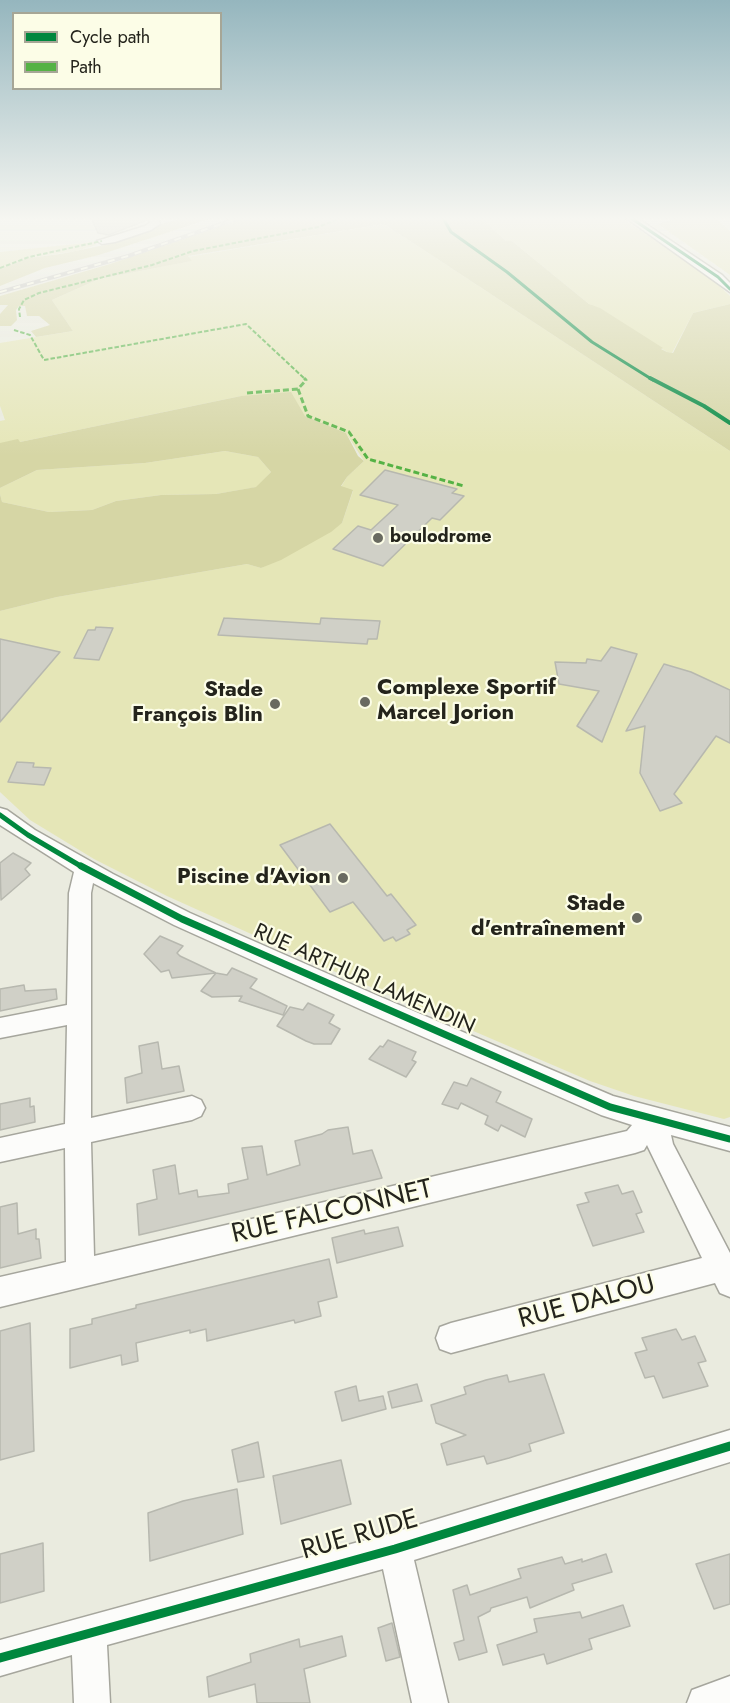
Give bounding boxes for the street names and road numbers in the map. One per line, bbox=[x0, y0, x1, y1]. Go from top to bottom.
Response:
street label: RUE ARTHUR LAMENDIN bbox=[249, 919, 479, 1041]
street label: RUE FALCONNET bbox=[229, 1174, 435, 1252]
street label: RUE DALOU bbox=[515, 1269, 659, 1337]
street label: RUE RUDE bbox=[298, 1504, 422, 1568]

